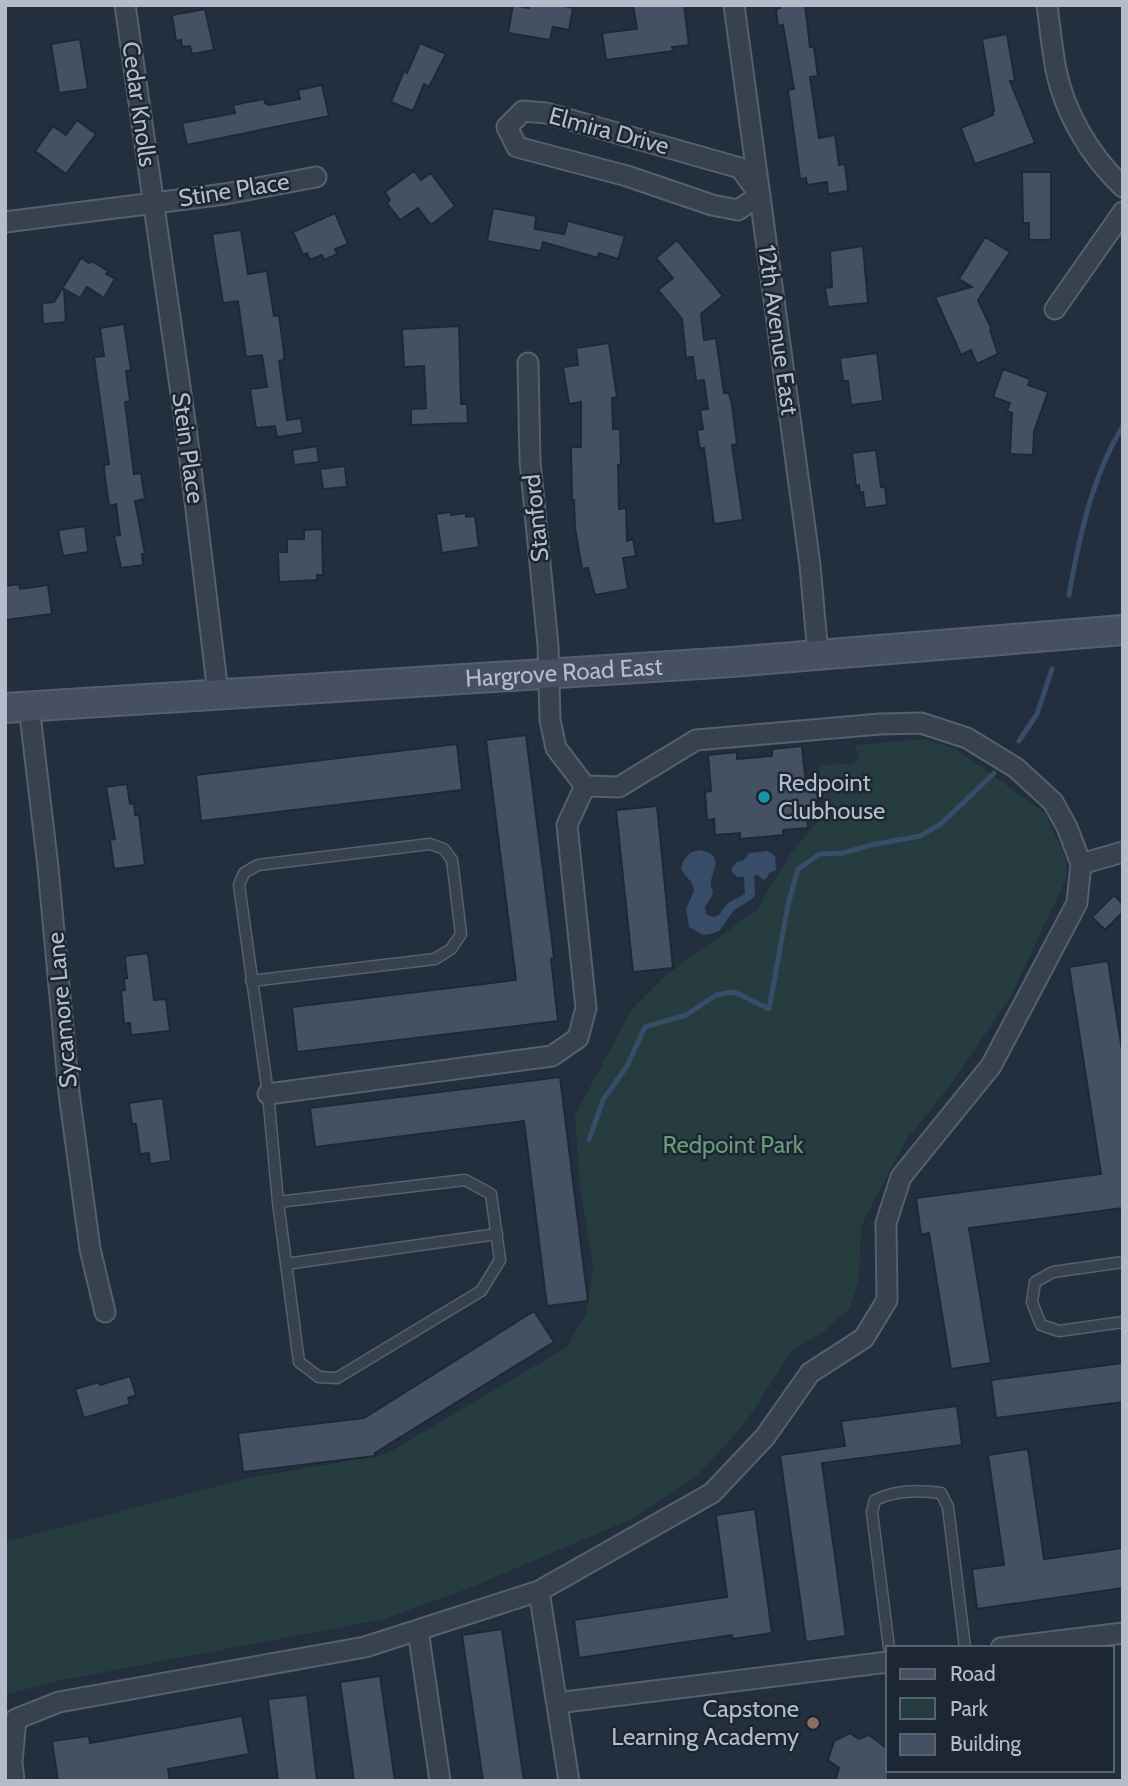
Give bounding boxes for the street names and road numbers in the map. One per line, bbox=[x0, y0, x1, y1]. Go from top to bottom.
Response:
street label: Cedar Knolls bbox=[116, 40, 163, 168]
street label: Elmira Drive bbox=[546, 101, 672, 160]
street label: Stine Place bbox=[176, 166, 291, 213]
street label: 12th Avenue East bbox=[752, 243, 805, 417]
street label: Stein Place bbox=[166, 391, 211, 505]
street label: Stanford bbox=[516, 473, 555, 563]
street label: Hargrove Road East bbox=[464, 651, 663, 693]
street label: Sycamore Lane bbox=[40, 931, 83, 1089]

